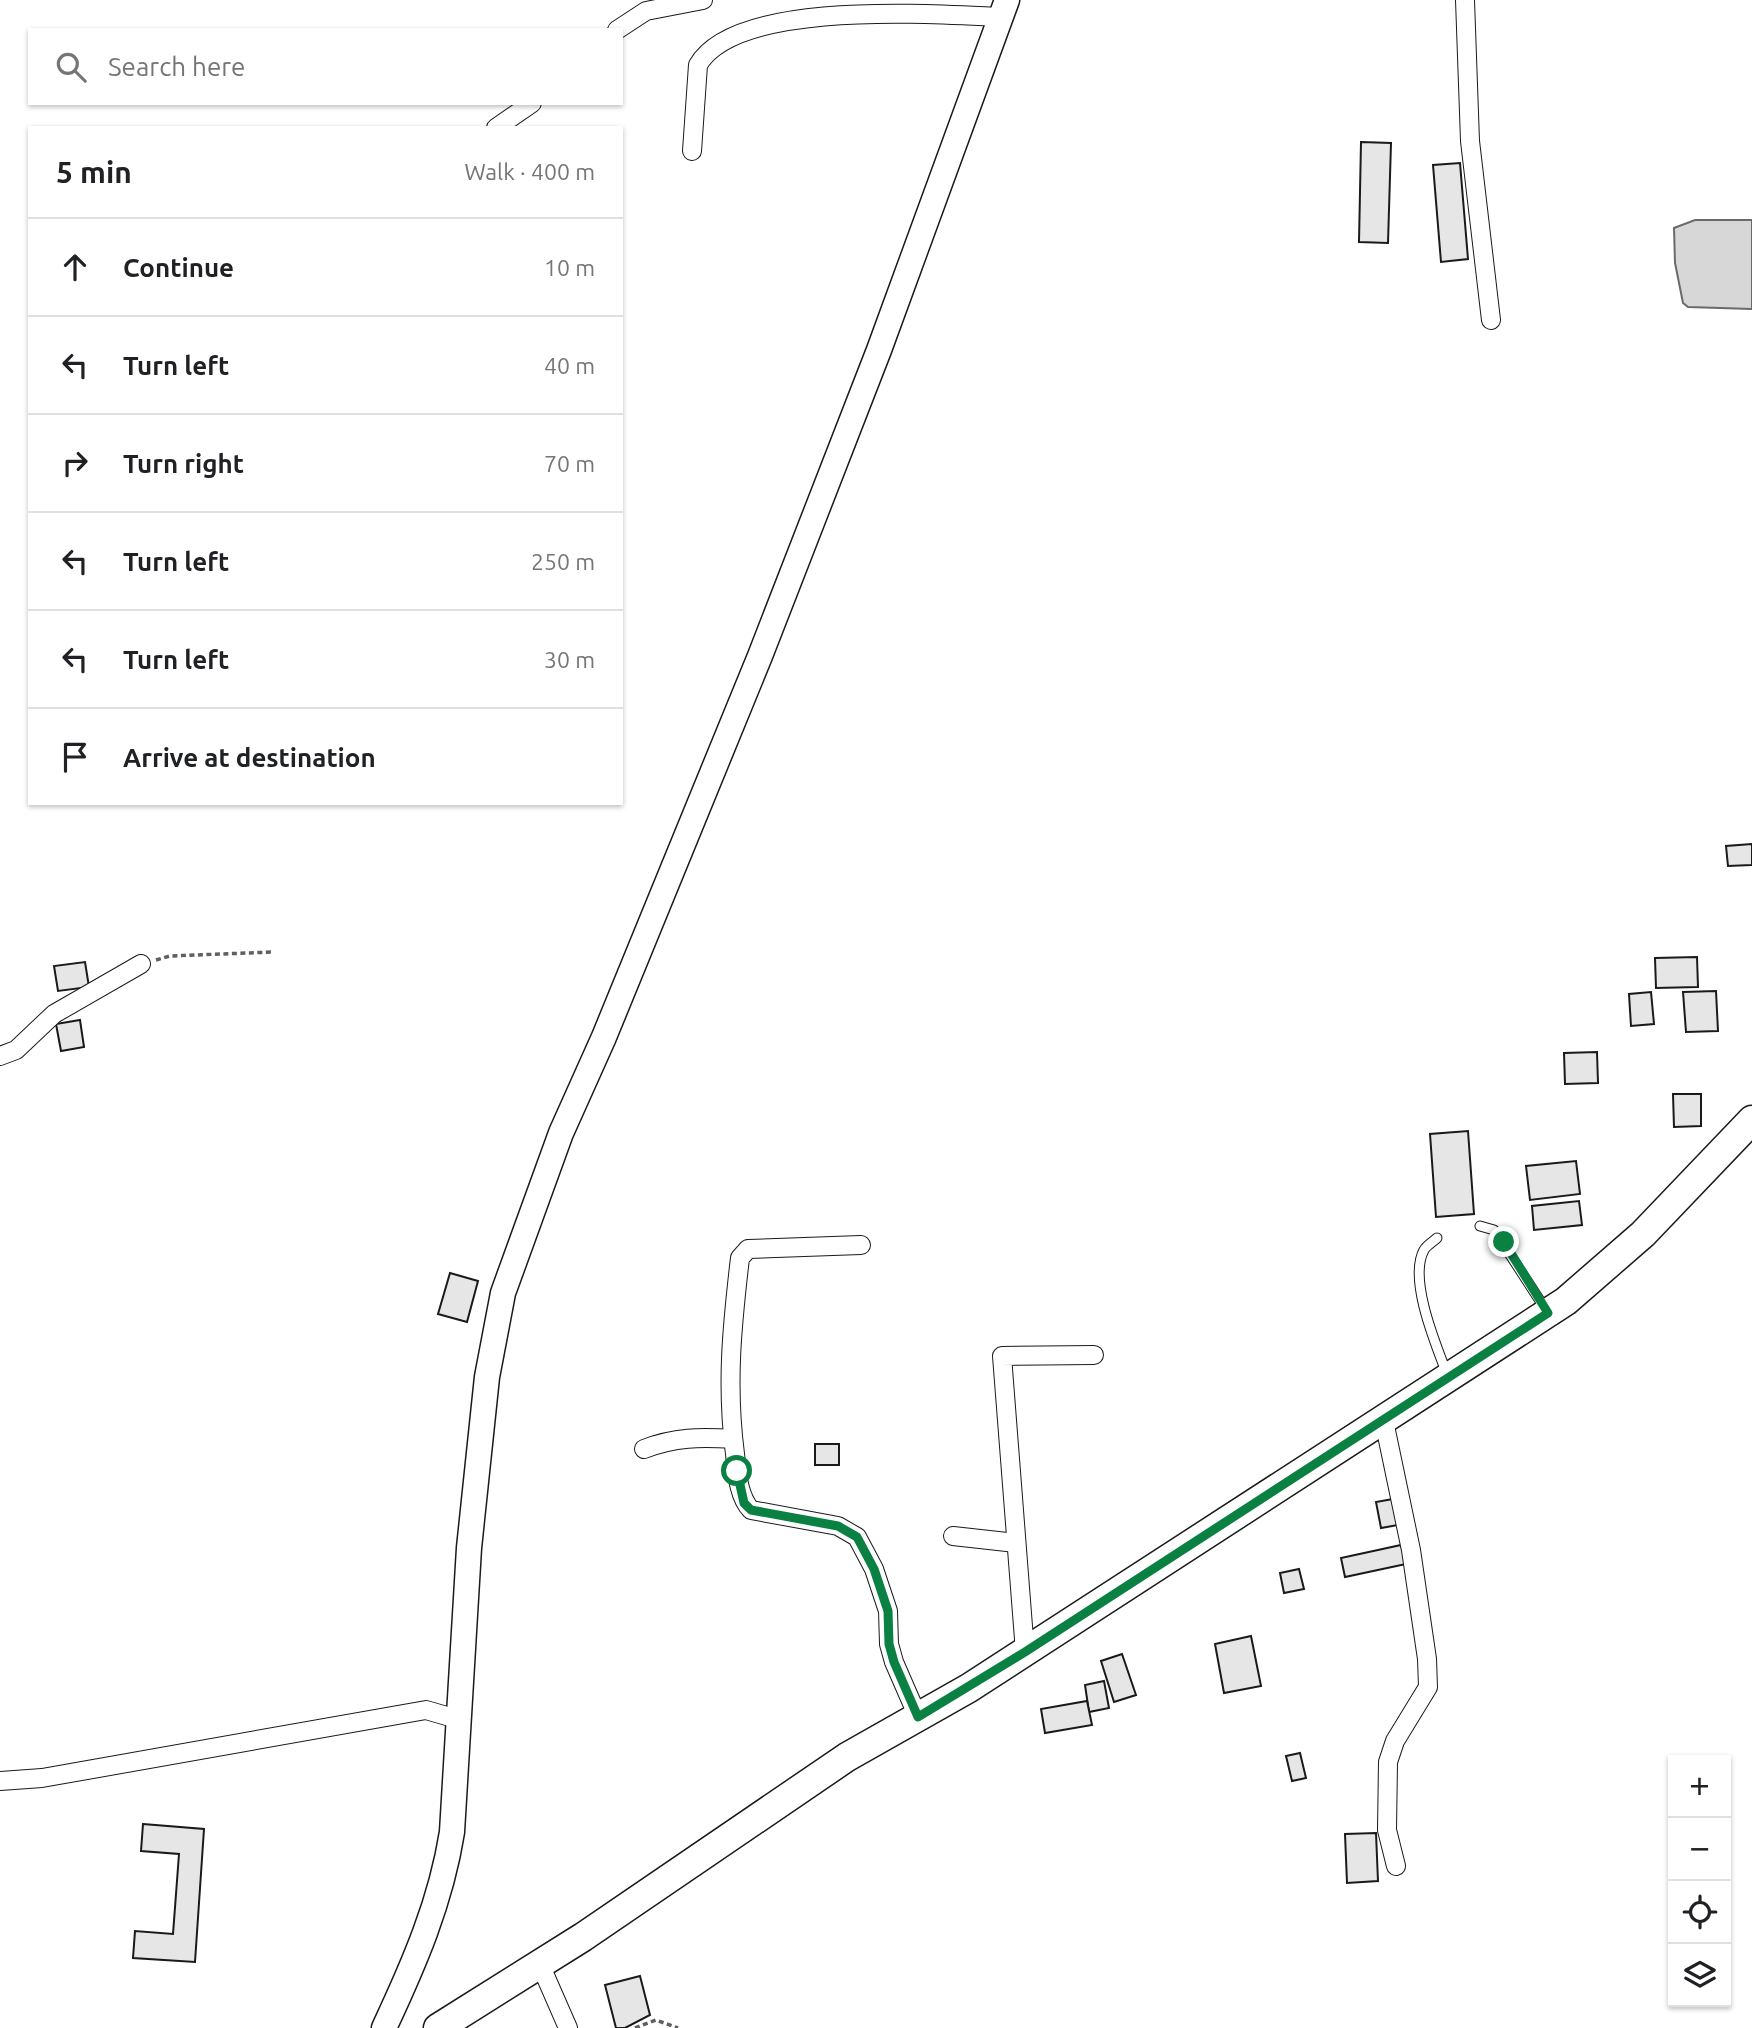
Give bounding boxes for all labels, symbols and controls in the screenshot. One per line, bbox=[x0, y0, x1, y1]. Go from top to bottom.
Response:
search box bbox=[28, 28, 623, 105]
icon: search bbox=[52, 48, 90, 86]
text: Search here bbox=[108, 52, 245, 81]
text: 5 min bbox=[56, 155, 132, 189]
text: Walk · 400 m bbox=[464, 159, 595, 184]
icon: ahead bbox=[56, 248, 94, 286]
text: Continue bbox=[123, 253, 234, 282]
text: 10 m bbox=[544, 255, 595, 280]
icon: left bbox=[56, 346, 94, 384]
text: Turn left bbox=[123, 351, 229, 380]
text: 40 m bbox=[544, 353, 595, 378]
icon: right bbox=[56, 444, 94, 482]
text: Turn right bbox=[123, 449, 244, 478]
text: 70 m bbox=[544, 451, 595, 476]
icon: left bbox=[56, 542, 94, 580]
text: Turn left bbox=[123, 547, 229, 576]
text: 250 m bbox=[531, 549, 595, 574]
icon: left bbox=[56, 640, 94, 678]
text: Turn left bbox=[123, 645, 229, 674]
text: 30 m bbox=[544, 647, 595, 672]
icon: arrive bbox=[56, 738, 94, 776]
text: Arrive at destination bbox=[123, 743, 376, 772]
route end bbox=[1488, 1226, 1519, 1257]
route start bbox=[721, 1455, 752, 1486]
map controls bbox=[1668, 1755, 1731, 2007]
button: + bbox=[1668, 1755, 1731, 1818]
button: − bbox=[1668, 1818, 1731, 1881]
button: locate bbox=[1668, 1881, 1731, 1944]
button: layers bbox=[1668, 1944, 1731, 2007]

